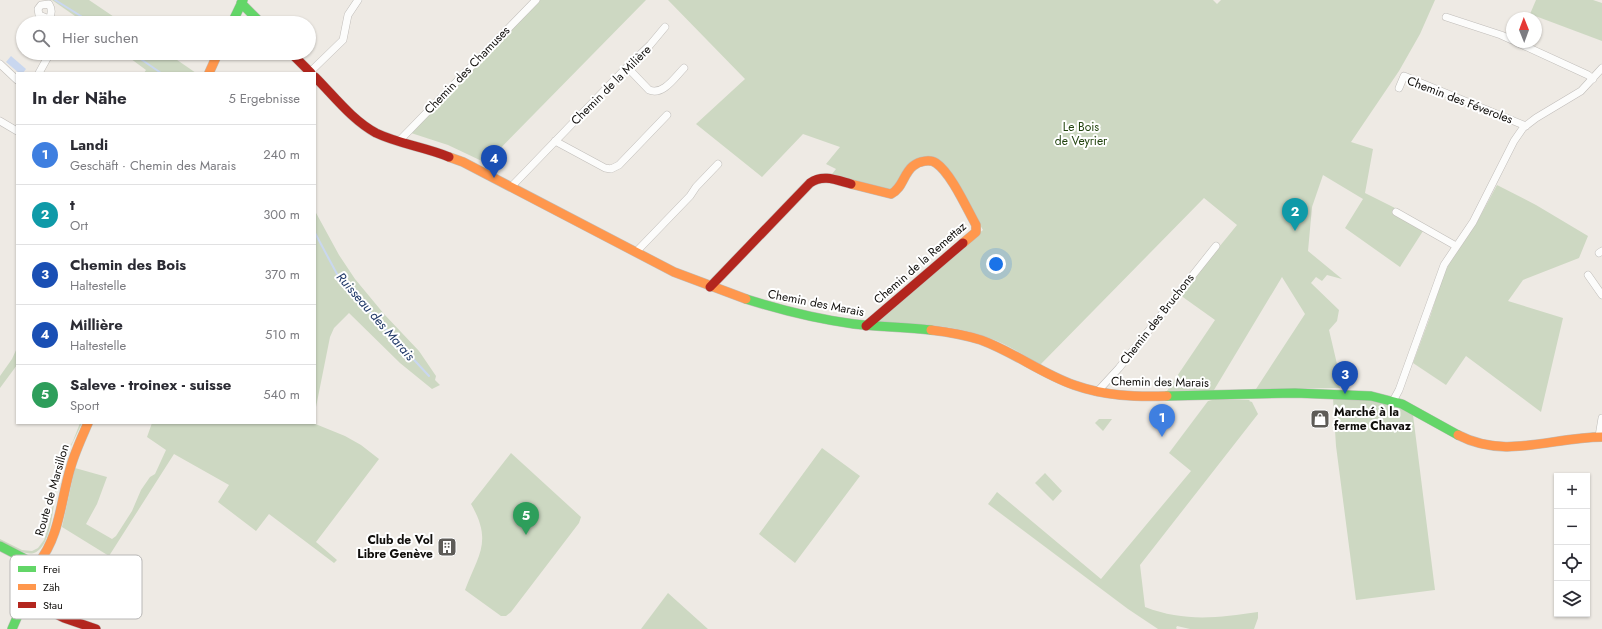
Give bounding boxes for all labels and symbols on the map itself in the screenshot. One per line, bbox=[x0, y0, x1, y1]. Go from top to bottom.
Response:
north arrow bbox=[1506, 12, 1542, 48]
street label: Chemin des Chamuses bbox=[420, 22, 514, 118]
street label: Chemin de la Milière bbox=[567, 41, 655, 129]
street label: Chemin des Féveroles bbox=[1405, 72, 1516, 129]
park label: Le Bois de Veyrier bbox=[1055, 118, 1108, 150]
pin: 4 bbox=[481, 145, 507, 178]
pin: 2 bbox=[1282, 198, 1308, 231]
street label: Chemin de la Remettaz bbox=[870, 217, 971, 308]
your location bbox=[986, 254, 1006, 274]
water label: Ruisseau des Marais bbox=[332, 268, 420, 365]
street label: Chemin des Bruchons bbox=[1116, 269, 1198, 368]
street label: Chemin des Marais bbox=[766, 285, 866, 321]
pin: 3 bbox=[1332, 361, 1358, 394]
street label: Chemin des Marais bbox=[1111, 372, 1209, 392]
place label: Marché à la ferme Chavaz bbox=[1334, 403, 1412, 435]
pin: 1 bbox=[1149, 404, 1175, 437]
shop icon: Marché à la ferme Chavaz bbox=[1309, 408, 1331, 430]
street label: Route de Marsillon bbox=[30, 442, 74, 538]
pin: 5 bbox=[513, 502, 539, 535]
place label: Club de Vol Libre Genève bbox=[357, 531, 433, 563]
building icon: Club de Vol Libre Genève bbox=[436, 536, 458, 558]
legend bbox=[10, 555, 142, 619]
text: Frei bbox=[43, 561, 61, 577]
text: Zäh bbox=[43, 579, 60, 595]
text: Stau bbox=[43, 597, 63, 613]

